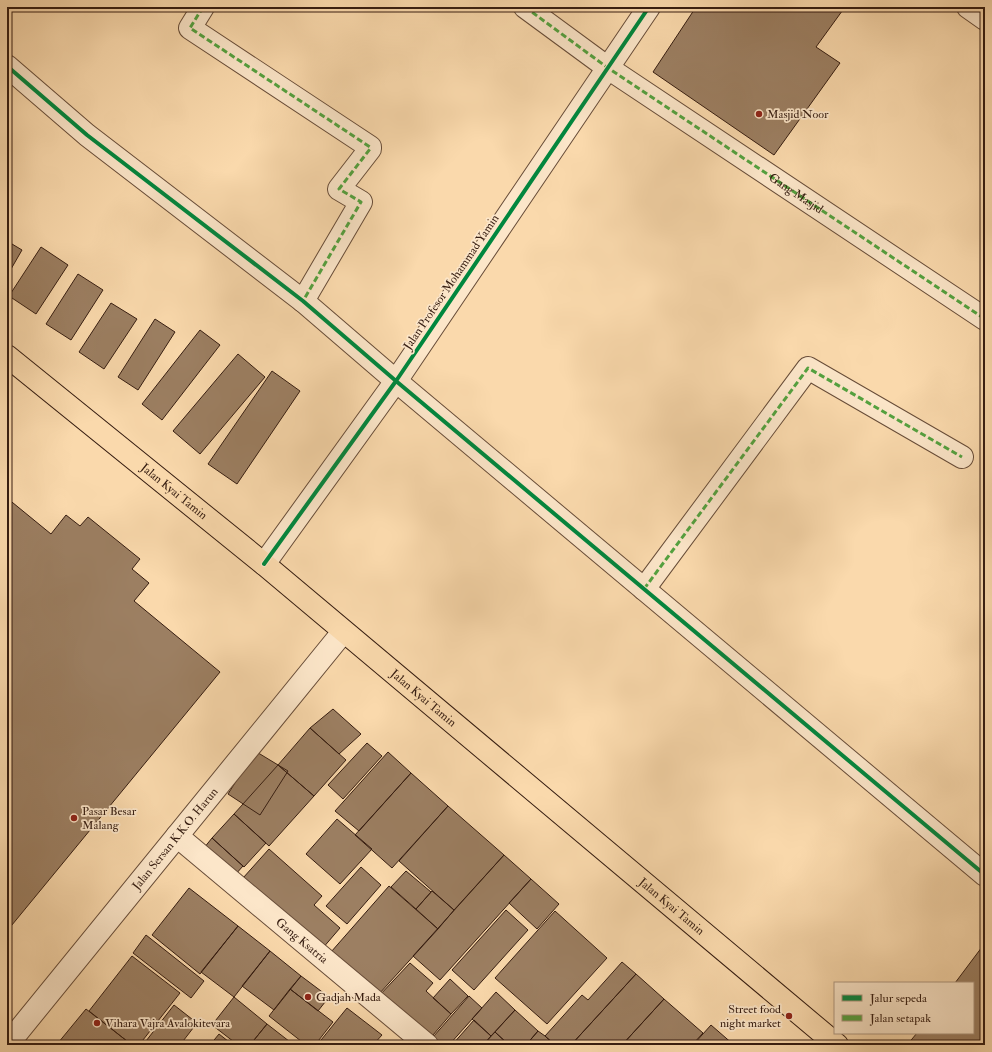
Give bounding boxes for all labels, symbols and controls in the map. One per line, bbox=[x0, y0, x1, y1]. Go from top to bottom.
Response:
place label: Masjid Noor bbox=[767, 107, 829, 122]
marker: Masjid Noor bbox=[754, 109, 764, 119]
street label: Gang Masjid bbox=[766, 170, 826, 217]
street label: Jalan Profesor Mohammad Yamin bbox=[400, 212, 502, 354]
street label: Jalan Kyai Tamin bbox=[137, 460, 210, 523]
street label: Jalan Kyai Tamin bbox=[387, 666, 459, 730]
street label: Jalan Sersan K.K.O. Harun bbox=[128, 785, 221, 894]
place label: Pasar Besar Malang bbox=[82, 804, 137, 833]
marker: Pasar Besar Malang bbox=[69, 813, 79, 823]
street label: Jalan Kyai Tamin bbox=[635, 874, 707, 939]
street label: Gang Ksatria bbox=[273, 915, 332, 968]
legend bbox=[834, 982, 974, 1034]
place label: Gadjah Mada bbox=[316, 990, 382, 1005]
text: Jalur sepeda bbox=[869, 991, 928, 1006]
marker: Gadjah Mada bbox=[303, 992, 313, 1002]
place label: Street food night market bbox=[720, 1002, 781, 1031]
marker: Street food night market bbox=[784, 1011, 794, 1021]
text: Jalan setapak bbox=[869, 1011, 931, 1026]
place label: Vihara Vajra Avalokitevara bbox=[105, 1016, 231, 1031]
marker: Vihara Vajra Avalokitevara bbox=[92, 1018, 102, 1028]

